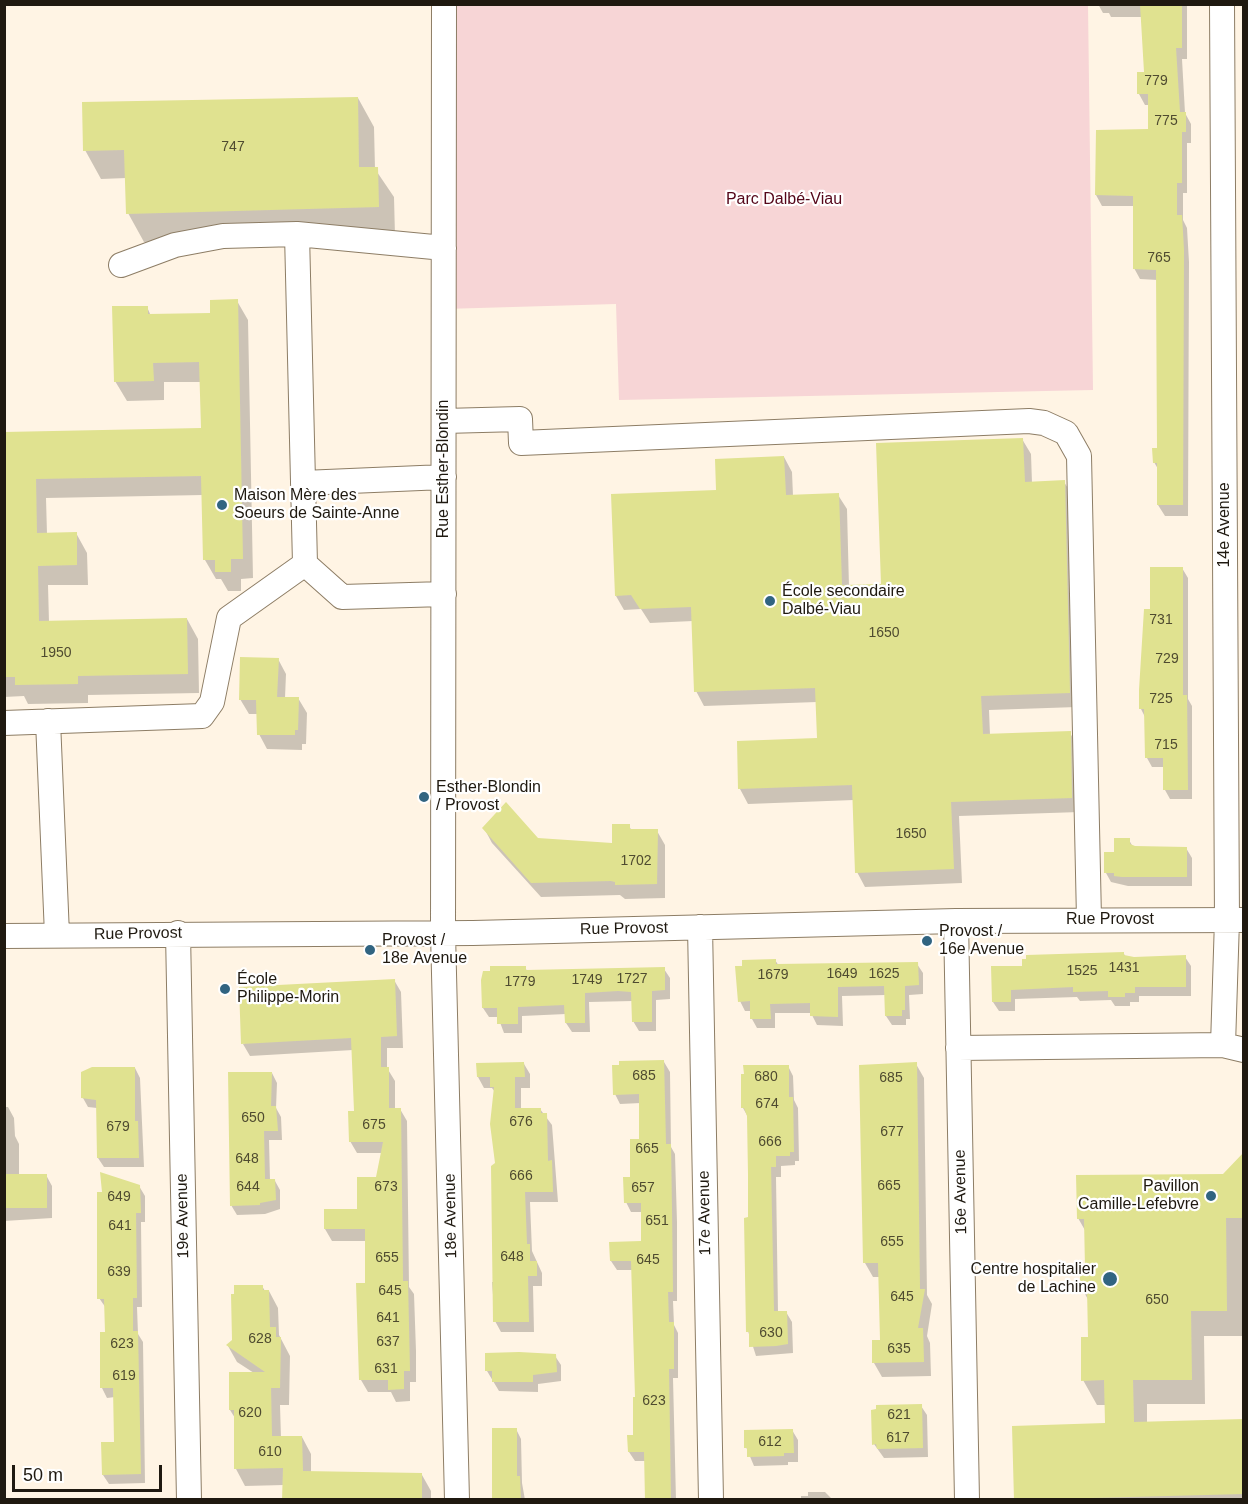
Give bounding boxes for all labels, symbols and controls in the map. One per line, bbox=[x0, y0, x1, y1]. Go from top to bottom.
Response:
house number: 779 bbox=[1144, 73, 1168, 89]
house number: 775 bbox=[1154, 113, 1178, 129]
house number: 747 bbox=[221, 139, 245, 155]
park label: Parc Dalbé-Viau bbox=[726, 190, 842, 210]
house number: 765 bbox=[1147, 250, 1171, 266]
street label: Rue Esther-Blondin bbox=[434, 400, 454, 538]
street label: 14e Avenue bbox=[1215, 482, 1235, 568]
place label: Maison Mère des Soeurs de Sainte-Anne bbox=[234, 486, 399, 524]
marker: Maison Mère des Soeurs de Sainte-Anne bbox=[215, 498, 229, 512]
place label: École secondaire Dalbé-Viau bbox=[782, 582, 905, 620]
marker: École secondaire Dalbé-Viau bbox=[763, 594, 777, 608]
house number: 731 bbox=[1149, 612, 1173, 628]
house number: 1650 bbox=[868, 625, 900, 641]
house number: 1950 bbox=[40, 645, 72, 661]
house number: 729 bbox=[1155, 651, 1179, 667]
house number: 725 bbox=[1149, 691, 1173, 707]
house number: 715 bbox=[1154, 737, 1178, 753]
place label: Esther-Blondin / Provost bbox=[436, 778, 541, 816]
marker: Esther-Blondin / Provost bbox=[417, 790, 431, 804]
house number: 1650 bbox=[895, 826, 927, 842]
house number: 1702 bbox=[620, 853, 652, 869]
street label: Rue Provost bbox=[1066, 910, 1154, 930]
street label: Rue Provost bbox=[580, 919, 668, 939]
place label: Provost / 16e Avenue bbox=[939, 922, 1024, 960]
street label: Rue Provost bbox=[94, 924, 182, 944]
place label: Provost / 18e Avenue bbox=[382, 931, 467, 969]
marker: Provost / 16e Avenue bbox=[920, 934, 934, 948]
marker: Provost / 18e Avenue bbox=[363, 943, 377, 957]
house number: 1431 bbox=[1108, 960, 1140, 976]
house number: 1525 bbox=[1066, 963, 1098, 979]
house number: 1649 bbox=[826, 966, 858, 982]
house number: 1625 bbox=[868, 966, 900, 982]
house number: 1679 bbox=[757, 967, 789, 983]
place label: École Philippe-Morin bbox=[237, 970, 339, 1008]
house number: 1727 bbox=[616, 971, 648, 987]
house number: 1749 bbox=[571, 972, 603, 988]
house number: 1779 bbox=[504, 974, 536, 990]
marker: École Philippe-Morin bbox=[218, 982, 232, 996]
house number: 685 bbox=[632, 1068, 656, 1084]
house number: 680 bbox=[754, 1069, 778, 1085]
house number: 685 bbox=[879, 1070, 903, 1086]
house number: 674 bbox=[755, 1096, 779, 1112]
house number: 650 bbox=[241, 1110, 265, 1126]
house number: 676 bbox=[509, 1114, 533, 1130]
house number: 675 bbox=[362, 1117, 386, 1133]
house number: 679 bbox=[106, 1119, 130, 1135]
house number: 677 bbox=[880, 1124, 904, 1140]
house number: 666 bbox=[758, 1134, 782, 1150]
house number: 665 bbox=[635, 1141, 659, 1157]
street label: 16e Avenue bbox=[951, 1149, 971, 1235]
house number: 648 bbox=[235, 1151, 259, 1167]
house number: 666 bbox=[509, 1168, 533, 1184]
street label: 17e Avenue bbox=[695, 1170, 715, 1256]
street label: 19e Avenue bbox=[173, 1173, 193, 1259]
street label: 18e Avenue bbox=[441, 1173, 461, 1259]
place label: Pavillon Camille-Lefebvre bbox=[1078, 1177, 1199, 1215]
house number: 665 bbox=[877, 1178, 901, 1194]
house number: 644 bbox=[236, 1179, 260, 1195]
house number: 673 bbox=[374, 1179, 398, 1195]
house number: 657 bbox=[631, 1180, 655, 1196]
house number: 649 bbox=[107, 1189, 131, 1205]
marker: Pavillon Camille-Lefebvre bbox=[1204, 1189, 1218, 1203]
house number: 651 bbox=[645, 1213, 669, 1229]
house number: 641 bbox=[108, 1218, 132, 1234]
house number: 655 bbox=[880, 1234, 904, 1250]
house number: 648 bbox=[500, 1249, 524, 1265]
house number: 655 bbox=[375, 1250, 399, 1266]
house number: 645 bbox=[636, 1252, 660, 1268]
place label: Centre hospitalier de Lachine bbox=[971, 1260, 1096, 1298]
house number: 639 bbox=[107, 1264, 131, 1280]
marker: Centre hospitalier de Lachine bbox=[1101, 1270, 1119, 1288]
house number: 645 bbox=[378, 1283, 402, 1299]
house number: 645 bbox=[890, 1289, 914, 1305]
house number: 650 bbox=[1145, 1292, 1169, 1308]
house number: 641 bbox=[376, 1310, 400, 1326]
house number: 630 bbox=[759, 1325, 783, 1341]
house number: 628 bbox=[248, 1331, 272, 1347]
house number: 637 bbox=[376, 1334, 400, 1350]
house number: 623 bbox=[110, 1336, 134, 1352]
house number: 635 bbox=[887, 1341, 911, 1357]
house number: 631 bbox=[374, 1361, 398, 1377]
house number: 619 bbox=[112, 1368, 136, 1384]
house number: 623 bbox=[642, 1393, 666, 1409]
house number: 620 bbox=[238, 1405, 262, 1421]
house number: 621 bbox=[887, 1407, 911, 1423]
house number: 617 bbox=[886, 1430, 910, 1446]
house number: 612 bbox=[758, 1434, 782, 1450]
house number: 610 bbox=[258, 1444, 282, 1460]
scale bar bbox=[15, 1453, 165, 1491]
text: 50 m bbox=[23, 1465, 63, 1485]

